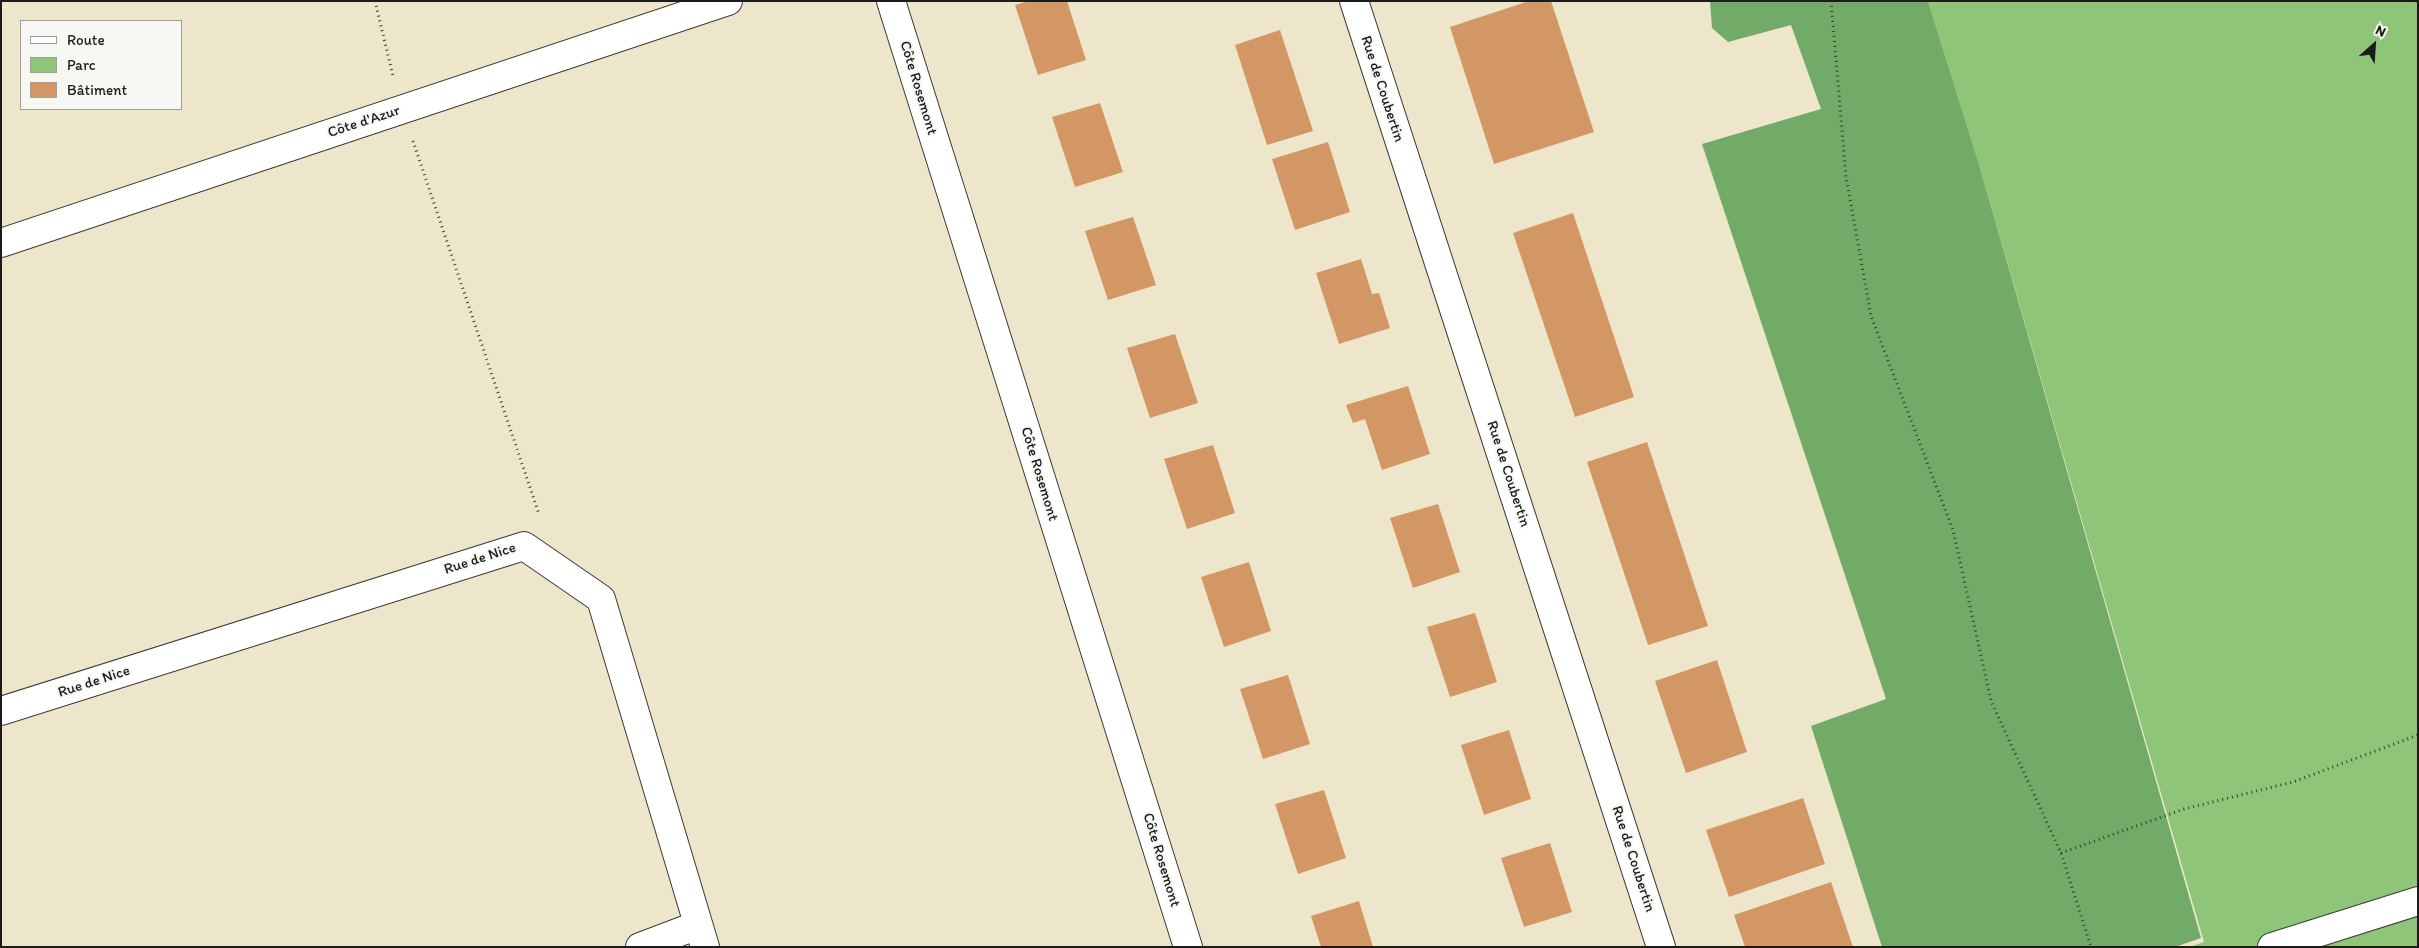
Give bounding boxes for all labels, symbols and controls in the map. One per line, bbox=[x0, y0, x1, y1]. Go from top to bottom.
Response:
legend bbox=[20, 20, 182, 110]
north arrow bbox=[2349, 20, 2399, 70]
text: N bbox=[2373, 21, 2389, 41]
text: Route bbox=[67, 31, 105, 49]
street label: Rue de Coubertin bbox=[1356, 34, 1408, 144]
street label: Côte Rosemont bbox=[895, 39, 941, 137]
text: Parc bbox=[67, 56, 96, 74]
text: Bâtiment bbox=[67, 81, 127, 99]
street label: Côte d'Azur bbox=[325, 102, 403, 142]
street label: Rue de Coubertin bbox=[1482, 419, 1534, 529]
street label: Côte Rosemont bbox=[1016, 425, 1062, 523]
street label: Rue de Nice bbox=[442, 539, 518, 579]
street label: Rue de Nice bbox=[56, 662, 132, 702]
street label: Rue de Coubertin bbox=[1607, 804, 1659, 914]
street label: Côte Rosemont bbox=[1138, 811, 1184, 909]

